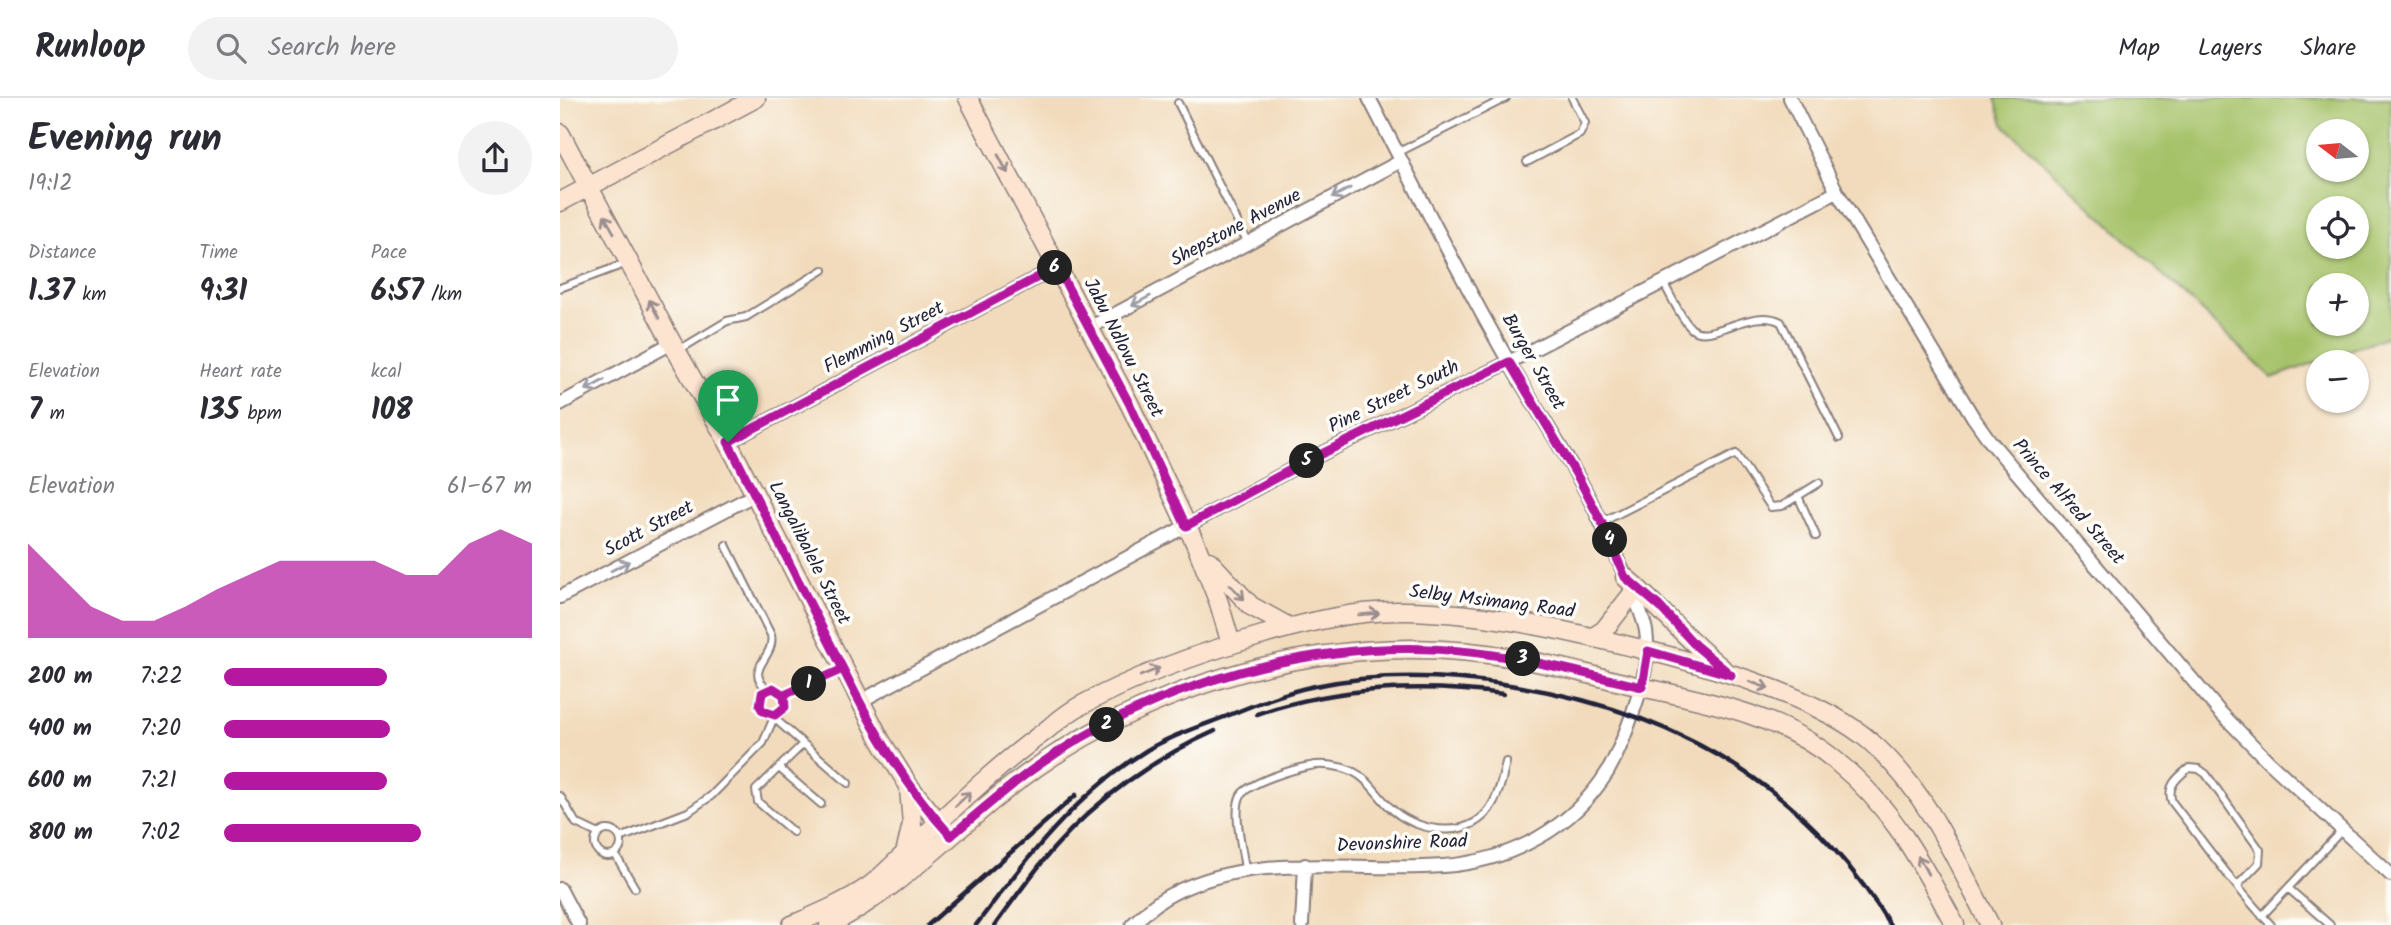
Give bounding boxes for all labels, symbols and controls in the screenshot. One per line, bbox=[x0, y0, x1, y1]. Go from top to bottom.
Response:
search box bbox=[188, 17, 678, 80]
text: Runloop bbox=[35, 22, 146, 75]
text: Search here bbox=[268, 27, 396, 69]
icon: search bbox=[212, 29, 250, 67]
text: Map bbox=[2118, 29, 2160, 68]
text: Layers bbox=[2198, 29, 2262, 68]
text: Share bbox=[2300, 29, 2356, 68]
text: Evening run bbox=[28, 110, 222, 170]
north arrow bbox=[2306, 119, 2370, 182]
map controls bbox=[2306, 119, 2369, 413]
button: share bbox=[458, 121, 532, 195]
one-way arrow bbox=[997, 153, 1010, 174]
text: 19:12 bbox=[28, 166, 73, 202]
street label: Shepstone Avenue bbox=[1165, 181, 1307, 275]
one-way arrow bbox=[1331, 187, 1352, 200]
button: locate bbox=[2306, 196, 2369, 259]
one-way arrow bbox=[602, 215, 616, 235]
text: Distance bbox=[28, 238, 96, 268]
text: Time bbox=[199, 238, 238, 268]
text: Pace bbox=[371, 238, 407, 268]
pin: 6 bbox=[1037, 250, 1072, 286]
text: 6 bbox=[1049, 252, 1060, 282]
text: 1.37 bbox=[28, 268, 75, 316]
text: 9:31 bbox=[199, 268, 247, 316]
text: 6:57 bbox=[371, 268, 424, 316]
street label: Jabu Ndlovu Street bbox=[1075, 273, 1171, 424]
button: + bbox=[2306, 273, 2369, 336]
text: km bbox=[75, 280, 106, 310]
text: /km bbox=[424, 280, 462, 310]
street label: Flemming Street bbox=[818, 293, 950, 382]
one-way arrow bbox=[1131, 295, 1152, 308]
one-way arrow bbox=[647, 299, 660, 320]
street label: Burger Street bbox=[1493, 308, 1573, 416]
button: − bbox=[2306, 350, 2369, 413]
street label: Pine Street South bbox=[1323, 352, 1465, 442]
text: Elevation bbox=[28, 357, 100, 387]
text: Heart rate bbox=[199, 357, 282, 387]
text: kcal bbox=[371, 357, 402, 387]
pin bbox=[698, 370, 758, 442]
one-way arrow bbox=[585, 379, 605, 393]
icon: arrive bbox=[709, 381, 747, 419]
text: 7 bbox=[28, 387, 42, 435]
text: 135 bbox=[199, 387, 240, 435]
text: 108 bbox=[371, 387, 413, 435]
text: m bbox=[42, 399, 65, 429]
text: bpm bbox=[240, 399, 282, 429]
street label: Prince Alfred Street bbox=[2004, 432, 2132, 572]
pin: 5 bbox=[1290, 444, 1324, 478]
text: 5 bbox=[1302, 445, 1311, 475]
text: Elevation bbox=[28, 469, 115, 505]
text: 61–67 m bbox=[447, 469, 532, 505]
street label: Langalibalele Street bbox=[760, 476, 858, 631]
street label: Scott Street bbox=[599, 493, 700, 565]
pin: 4 bbox=[1592, 522, 1628, 558]
text: 4 bbox=[1604, 524, 1615, 554]
one-way arrow bbox=[610, 558, 630, 572]
street label: Selby Msimang Road bbox=[1408, 577, 1577, 627]
one-way arrow bbox=[1228, 584, 1245, 601]
one-way arrow bbox=[1357, 607, 1380, 620]
pin: 3 bbox=[1506, 642, 1541, 676]
text: 3 bbox=[1517, 643, 1528, 673]
text: 200 m bbox=[28, 659, 93, 695]
text: 7:22 bbox=[140, 659, 183, 695]
one-way arrow bbox=[1139, 665, 1161, 678]
pin: 1 bbox=[792, 666, 826, 702]
text: 1 bbox=[806, 668, 811, 698]
one-way arrow bbox=[1748, 680, 1770, 692]
pin: 2 bbox=[1090, 708, 1124, 742]
text: 2 bbox=[1101, 709, 1112, 739]
text: 400 m bbox=[28, 711, 92, 747]
text: 7:20 bbox=[140, 711, 181, 747]
text: 600 m bbox=[28, 763, 92, 799]
text: 7:21 bbox=[140, 763, 177, 799]
one-way arrow bbox=[954, 791, 972, 807]
text: 800 m bbox=[28, 815, 93, 851]
text: 7:02 bbox=[140, 815, 181, 851]
street label: Devonshire Road bbox=[1336, 827, 1468, 861]
one-way arrow bbox=[1916, 855, 1929, 876]

